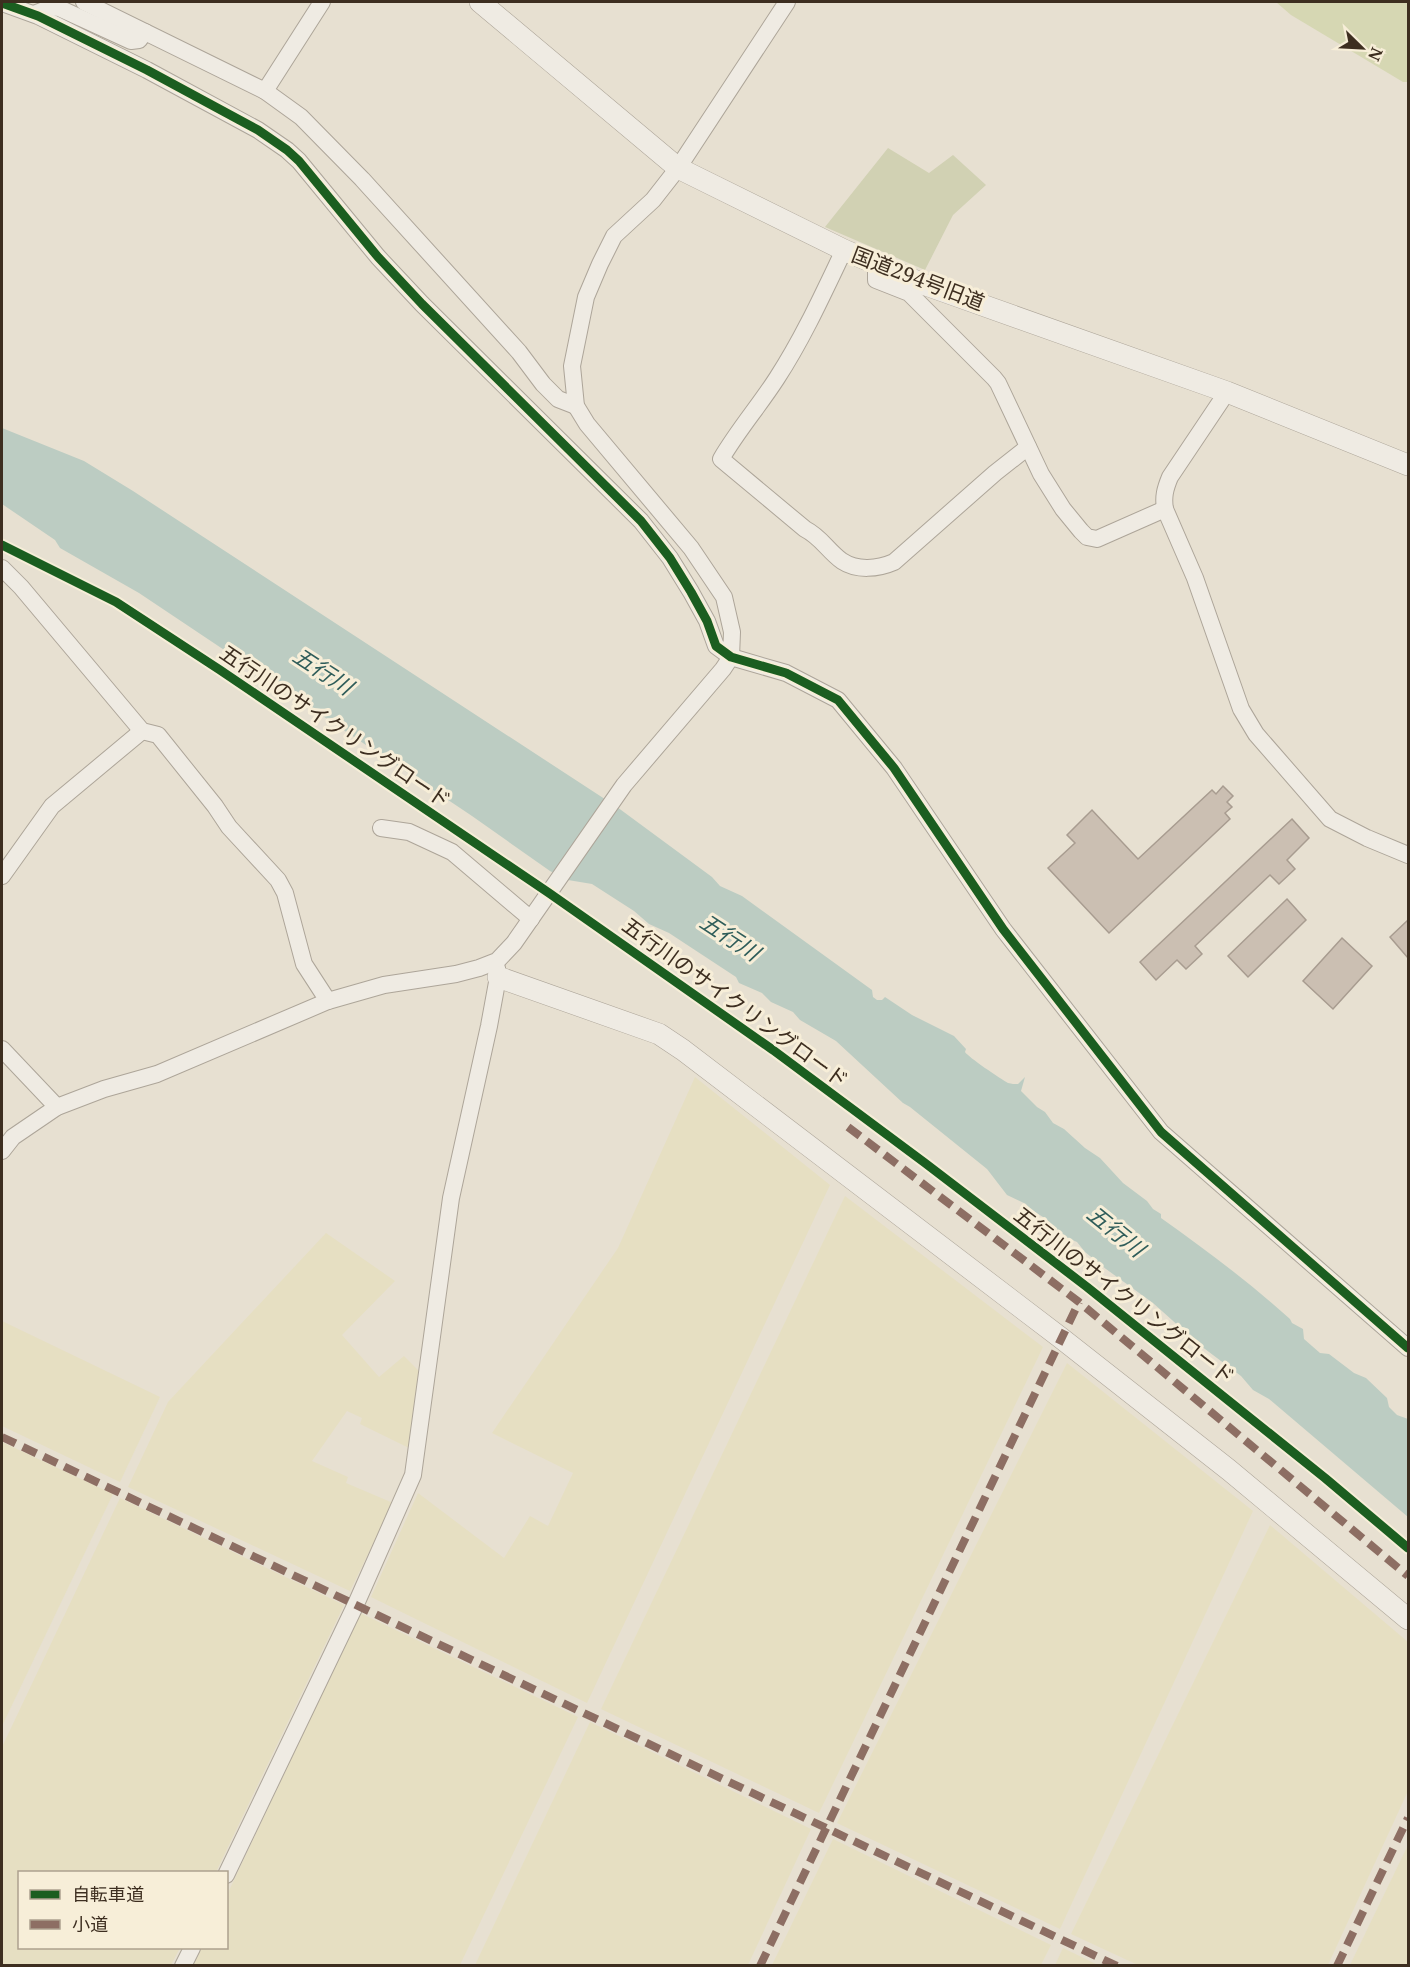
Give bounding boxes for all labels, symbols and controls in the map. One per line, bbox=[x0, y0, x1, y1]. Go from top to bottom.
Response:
north arrow bbox=[1332, 18, 1392, 78]
text: N bbox=[1363, 44, 1388, 65]
street label: 国道294号旧道 bbox=[848, 240, 989, 316]
street label: 五行川のサイクリングロード bbox=[215, 638, 456, 814]
water label: 五行川 bbox=[288, 640, 361, 702]
water label: 五行川 bbox=[695, 906, 768, 968]
street label: 五行川のサイクリングロード bbox=[617, 911, 854, 1094]
water label: 五行川 bbox=[1082, 1198, 1153, 1264]
street label: 五行川のサイクリングロード bbox=[1009, 1200, 1241, 1390]
legend bbox=[18, 1871, 228, 1949]
text: 自転車道 bbox=[72, 1882, 144, 1906]
text: 小道 bbox=[72, 1912, 108, 1936]

